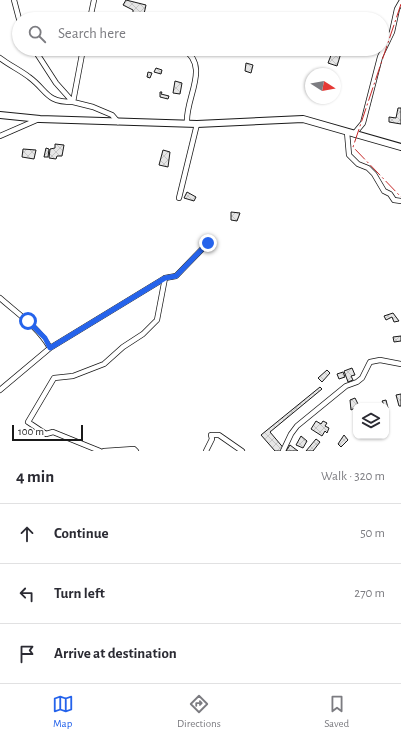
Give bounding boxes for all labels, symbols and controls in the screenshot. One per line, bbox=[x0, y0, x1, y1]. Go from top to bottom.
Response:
search box bbox=[12, 12, 389, 56]
icon: search bbox=[26, 23, 48, 45]
text: Search here bbox=[58, 26, 126, 41]
north arrow bbox=[305, 68, 341, 104]
route end bbox=[199, 234, 217, 252]
route start bbox=[19, 312, 37, 330]
map controls bbox=[353, 403, 389, 439]
button: layers bbox=[353, 403, 389, 439]
scale bar bbox=[12, 423, 83, 442]
text: 100 m bbox=[18, 426, 44, 437]
text: 4 min bbox=[16, 468, 54, 485]
text: Walk · 320 m bbox=[321, 470, 385, 483]
icon: ahead bbox=[16, 523, 38, 545]
text: Continue bbox=[54, 526, 109, 541]
text: 50 m bbox=[360, 527, 385, 540]
icon: left bbox=[16, 583, 38, 605]
text: Turn left bbox=[54, 586, 105, 601]
text: 270 m bbox=[354, 587, 385, 600]
icon: arrive bbox=[16, 643, 38, 665]
text: Arrive at destination bbox=[54, 646, 177, 661]
tab: Map bbox=[52, 693, 74, 730]
tab: Directions bbox=[177, 693, 221, 730]
tab: Saved bbox=[324, 693, 349, 730]

